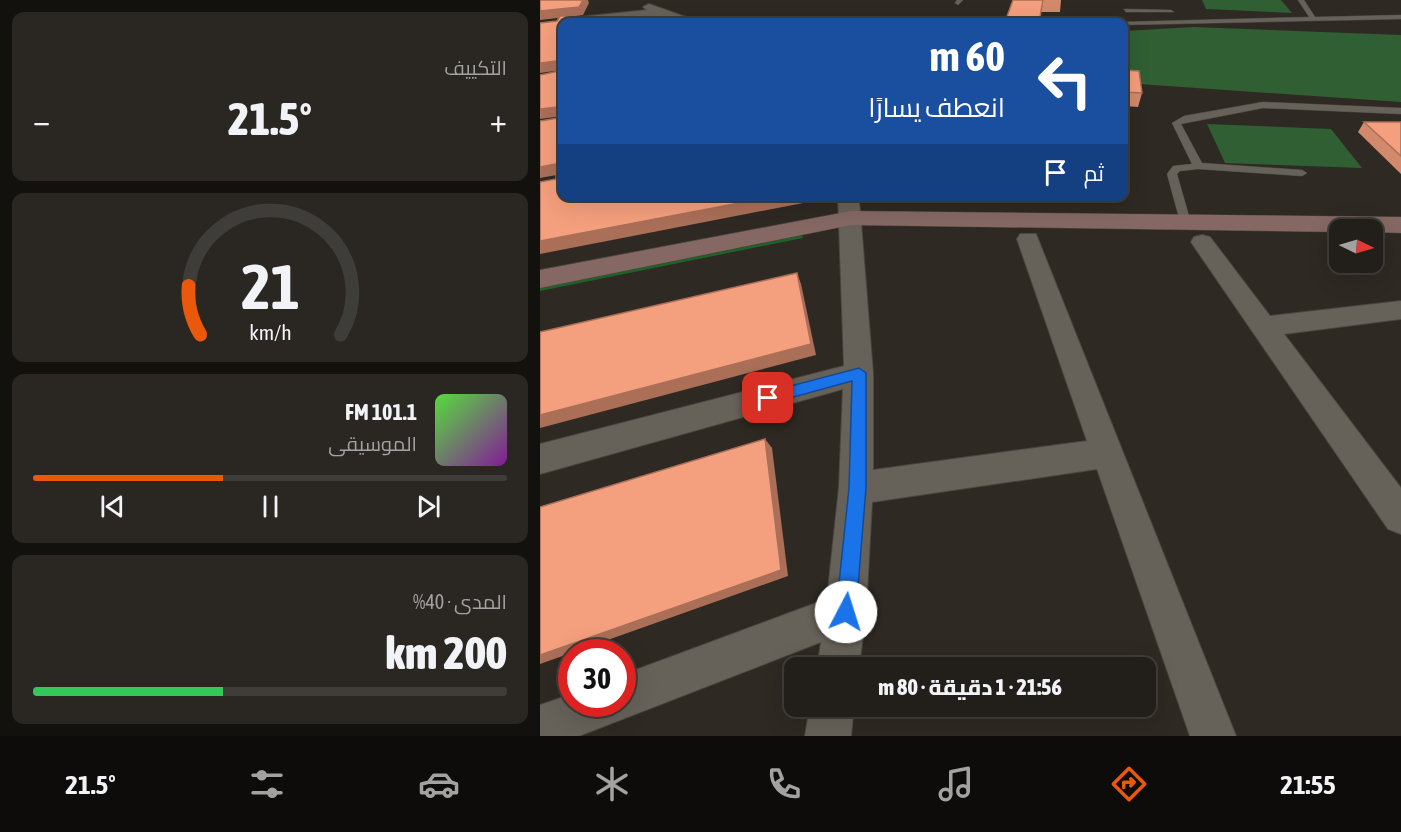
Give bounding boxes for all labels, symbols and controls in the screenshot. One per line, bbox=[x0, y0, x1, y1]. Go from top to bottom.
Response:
text: 60 m bbox=[930, 32, 1005, 80]
icon: left bbox=[1026, 42, 1104, 120]
text: التكييف bbox=[444, 56, 507, 79]
text: انعطف يسارًا bbox=[868, 92, 1005, 123]
text: 21.5° bbox=[228, 93, 312, 145]
text: − bbox=[33, 101, 50, 139]
text: + bbox=[490, 101, 507, 139]
icon: arrive bbox=[1039, 156, 1072, 189]
text: ثم bbox=[1084, 160, 1104, 186]
north arrow bbox=[1329, 219, 1383, 273]
map controls bbox=[1329, 219, 1383, 273]
text: 21 bbox=[241, 251, 299, 322]
text: km/h bbox=[249, 320, 291, 345]
pin bbox=[742, 372, 793, 423]
icon: arrive bbox=[751, 381, 784, 414]
text: 101.1 FM bbox=[345, 399, 417, 425]
text: الموسيقى bbox=[328, 432, 417, 455]
icon: previous bbox=[96, 490, 129, 523]
icon: pause bbox=[254, 490, 287, 523]
icon: next bbox=[412, 490, 445, 523]
position arrow bbox=[814, 580, 878, 644]
text: المدى · 40% bbox=[413, 590, 507, 613]
text: 200 km bbox=[385, 627, 507, 679]
speed limit sign: 30 bbox=[558, 639, 636, 717]
text: 21:56 · 1 دقيقة · 80 m bbox=[878, 674, 1062, 700]
icon: filters bbox=[246, 763, 288, 805]
icon: car bbox=[418, 763, 460, 805]
icon: climate bbox=[591, 763, 633, 805]
icon: phone bbox=[763, 763, 805, 805]
icon: music bbox=[935, 763, 977, 805]
icon: directions bbox=[1108, 763, 1150, 805]
text: 21.5° bbox=[65, 769, 116, 800]
text: 21:55 bbox=[1280, 769, 1336, 800]

